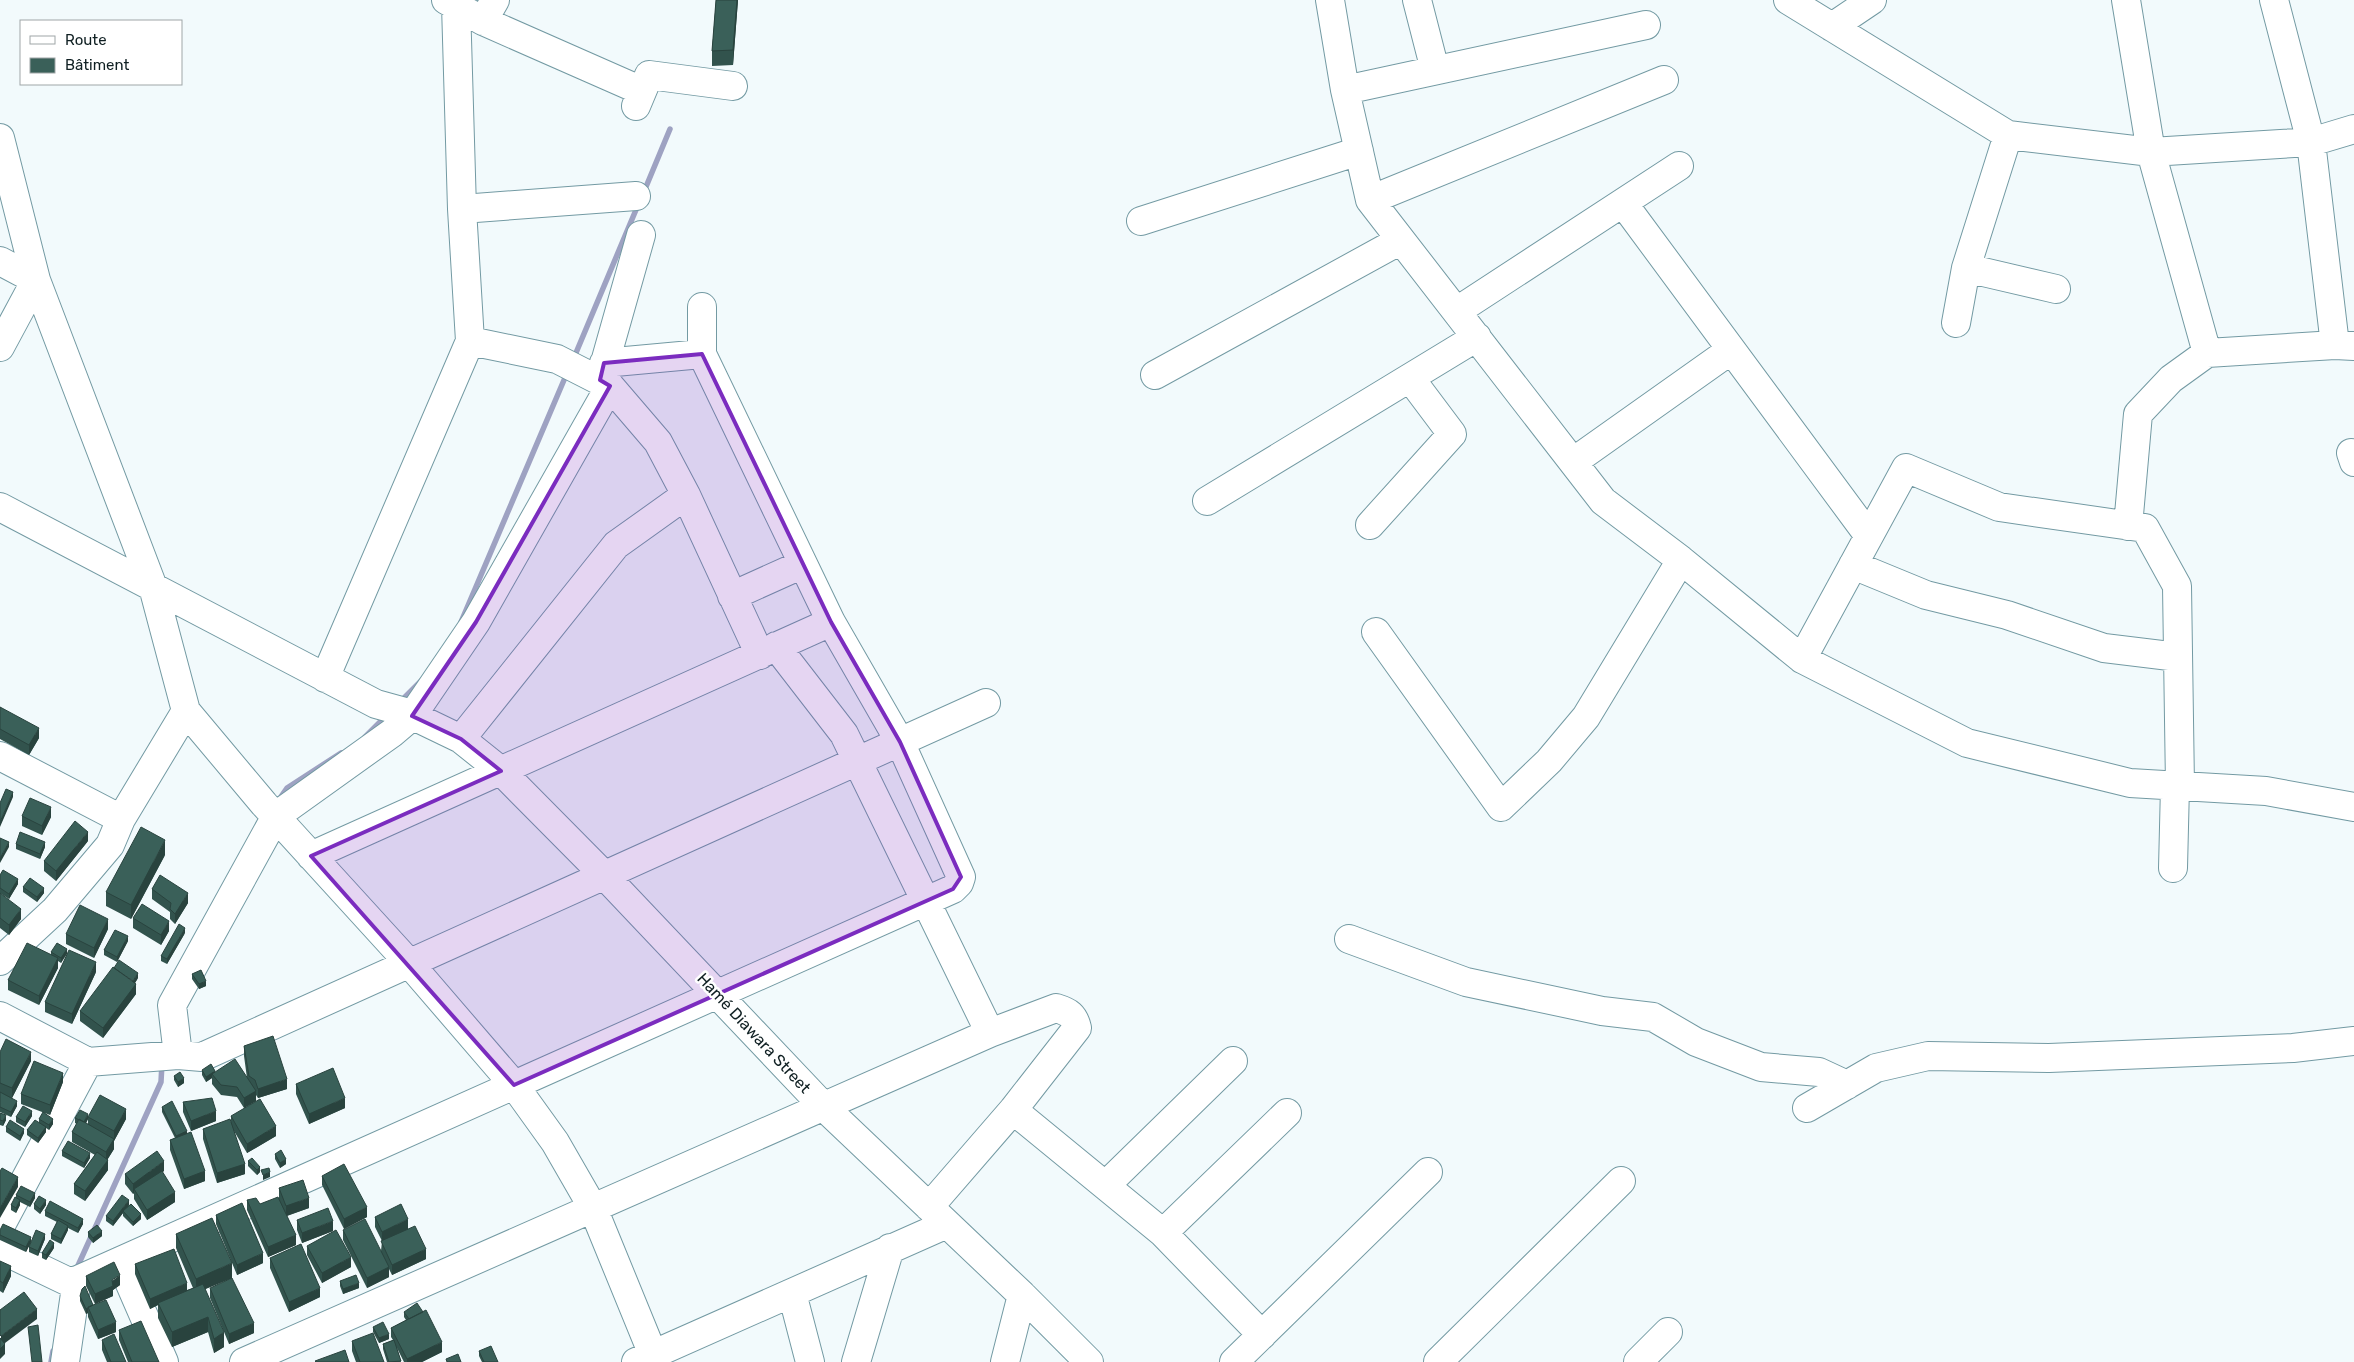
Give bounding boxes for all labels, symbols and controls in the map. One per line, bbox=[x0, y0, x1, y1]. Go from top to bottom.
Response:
legend bbox=[20, 20, 182, 85]
text: Route bbox=[65, 31, 107, 49]
text: Bâtiment bbox=[65, 56, 129, 74]
street label: Hamé Diawara Street bbox=[693, 969, 815, 1097]

